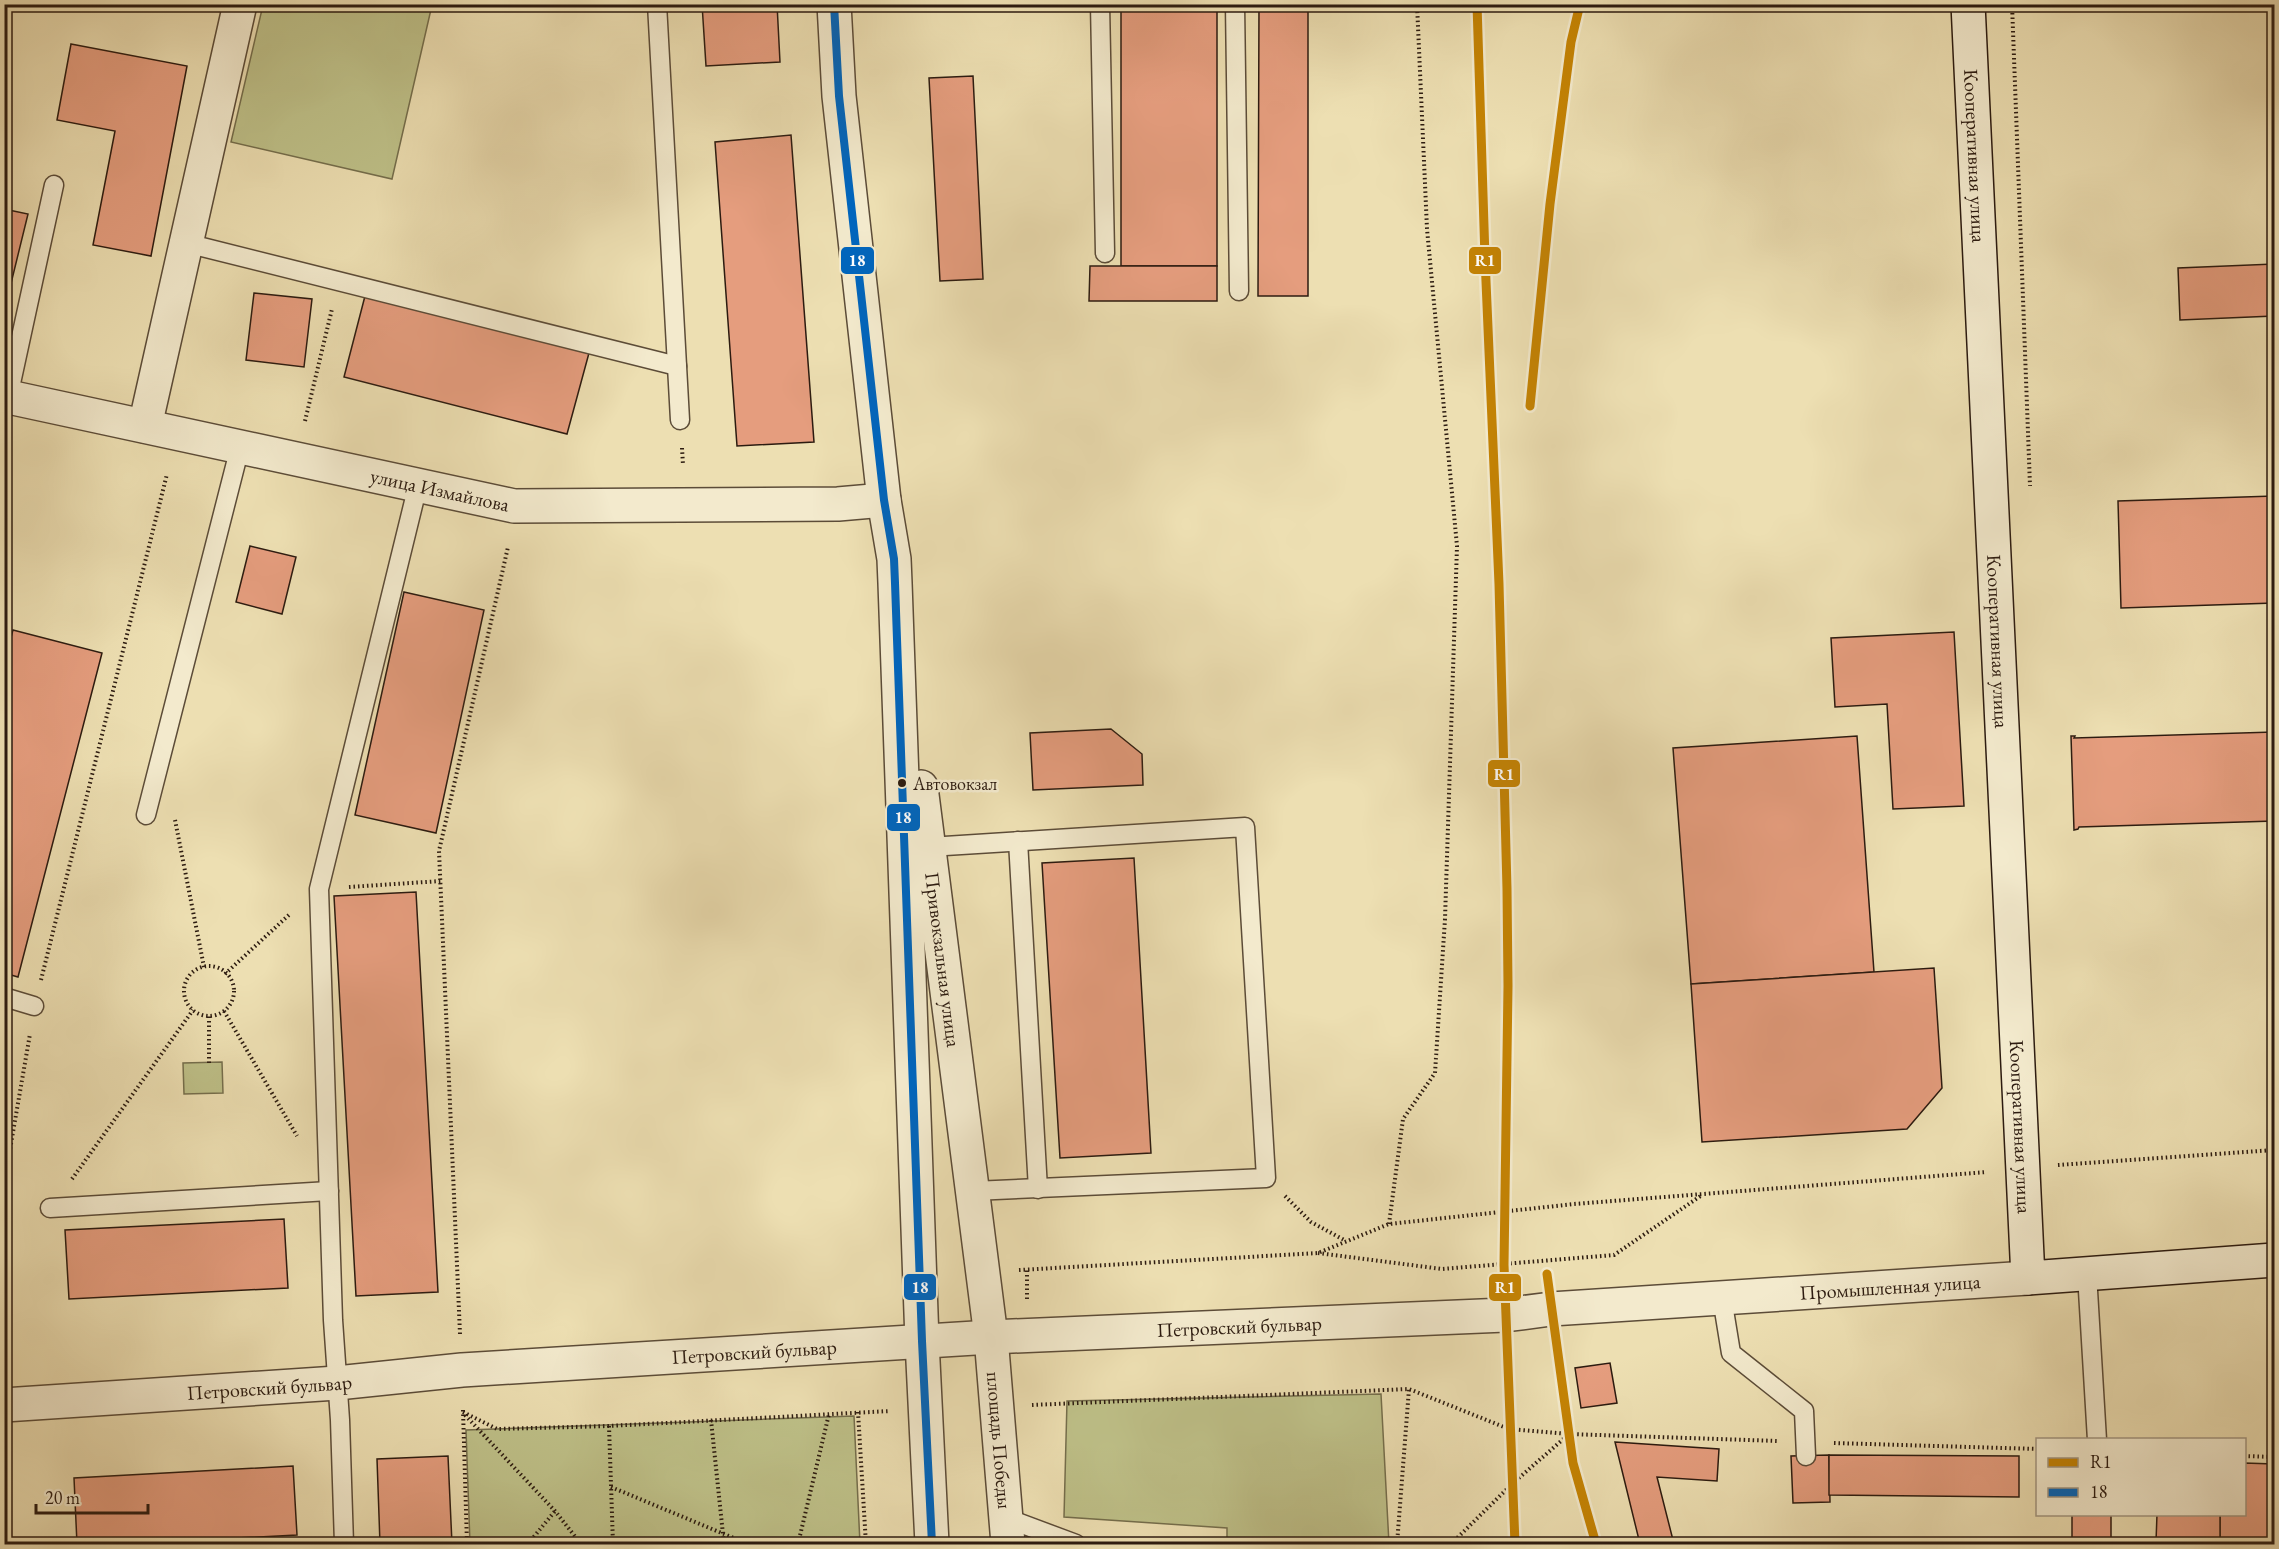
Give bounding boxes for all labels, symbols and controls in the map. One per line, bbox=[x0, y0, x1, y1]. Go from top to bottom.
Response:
street label: Кооперативная улица bbox=[1958, 68, 1992, 243]
line badge: 18 bbox=[840, 246, 875, 275]
line badge: R1 bbox=[1468, 246, 1502, 275]
text: 18 bbox=[849, 250, 865, 271]
text: R1 bbox=[1475, 250, 1495, 271]
street label: улица Измайлова bbox=[368, 462, 512, 518]
street label: Кооперативная улица bbox=[1981, 554, 2015, 729]
line badge: R1 bbox=[1487, 759, 1521, 788]
text: R1 bbox=[1494, 764, 1514, 785]
place label: Автовокзал bbox=[912, 772, 997, 795]
marker: Автовокзал bbox=[896, 777, 908, 789]
line badge: 18 bbox=[886, 803, 921, 832]
text: 18 bbox=[895, 807, 911, 828]
street label: Привокзальная улица bbox=[919, 870, 967, 1049]
street label: Кооперативная улица bbox=[2004, 1039, 2038, 1214]
street label: Промышленная улица bbox=[1799, 1268, 1981, 1306]
line badge: 18 bbox=[903, 1273, 937, 1301]
line badge: R1 bbox=[1488, 1273, 1522, 1302]
text: 18 bbox=[912, 1277, 928, 1298]
text: R1 bbox=[1495, 1277, 1515, 1298]
street label: Петровский бульвар bbox=[1156, 1310, 1323, 1343]
street label: Петровский бульвар bbox=[671, 1334, 837, 1370]
street label: Петровский бульвар bbox=[186, 1369, 353, 1406]
street label: площадь Победы bbox=[981, 1371, 1018, 1510]
legend bbox=[2036, 1438, 2246, 1516]
text: R1 bbox=[2090, 1450, 2111, 1473]
scale bar bbox=[36, 1477, 148, 1515]
text: 18 bbox=[2090, 1480, 2107, 1503]
text: 20 m bbox=[45, 1486, 80, 1509]

